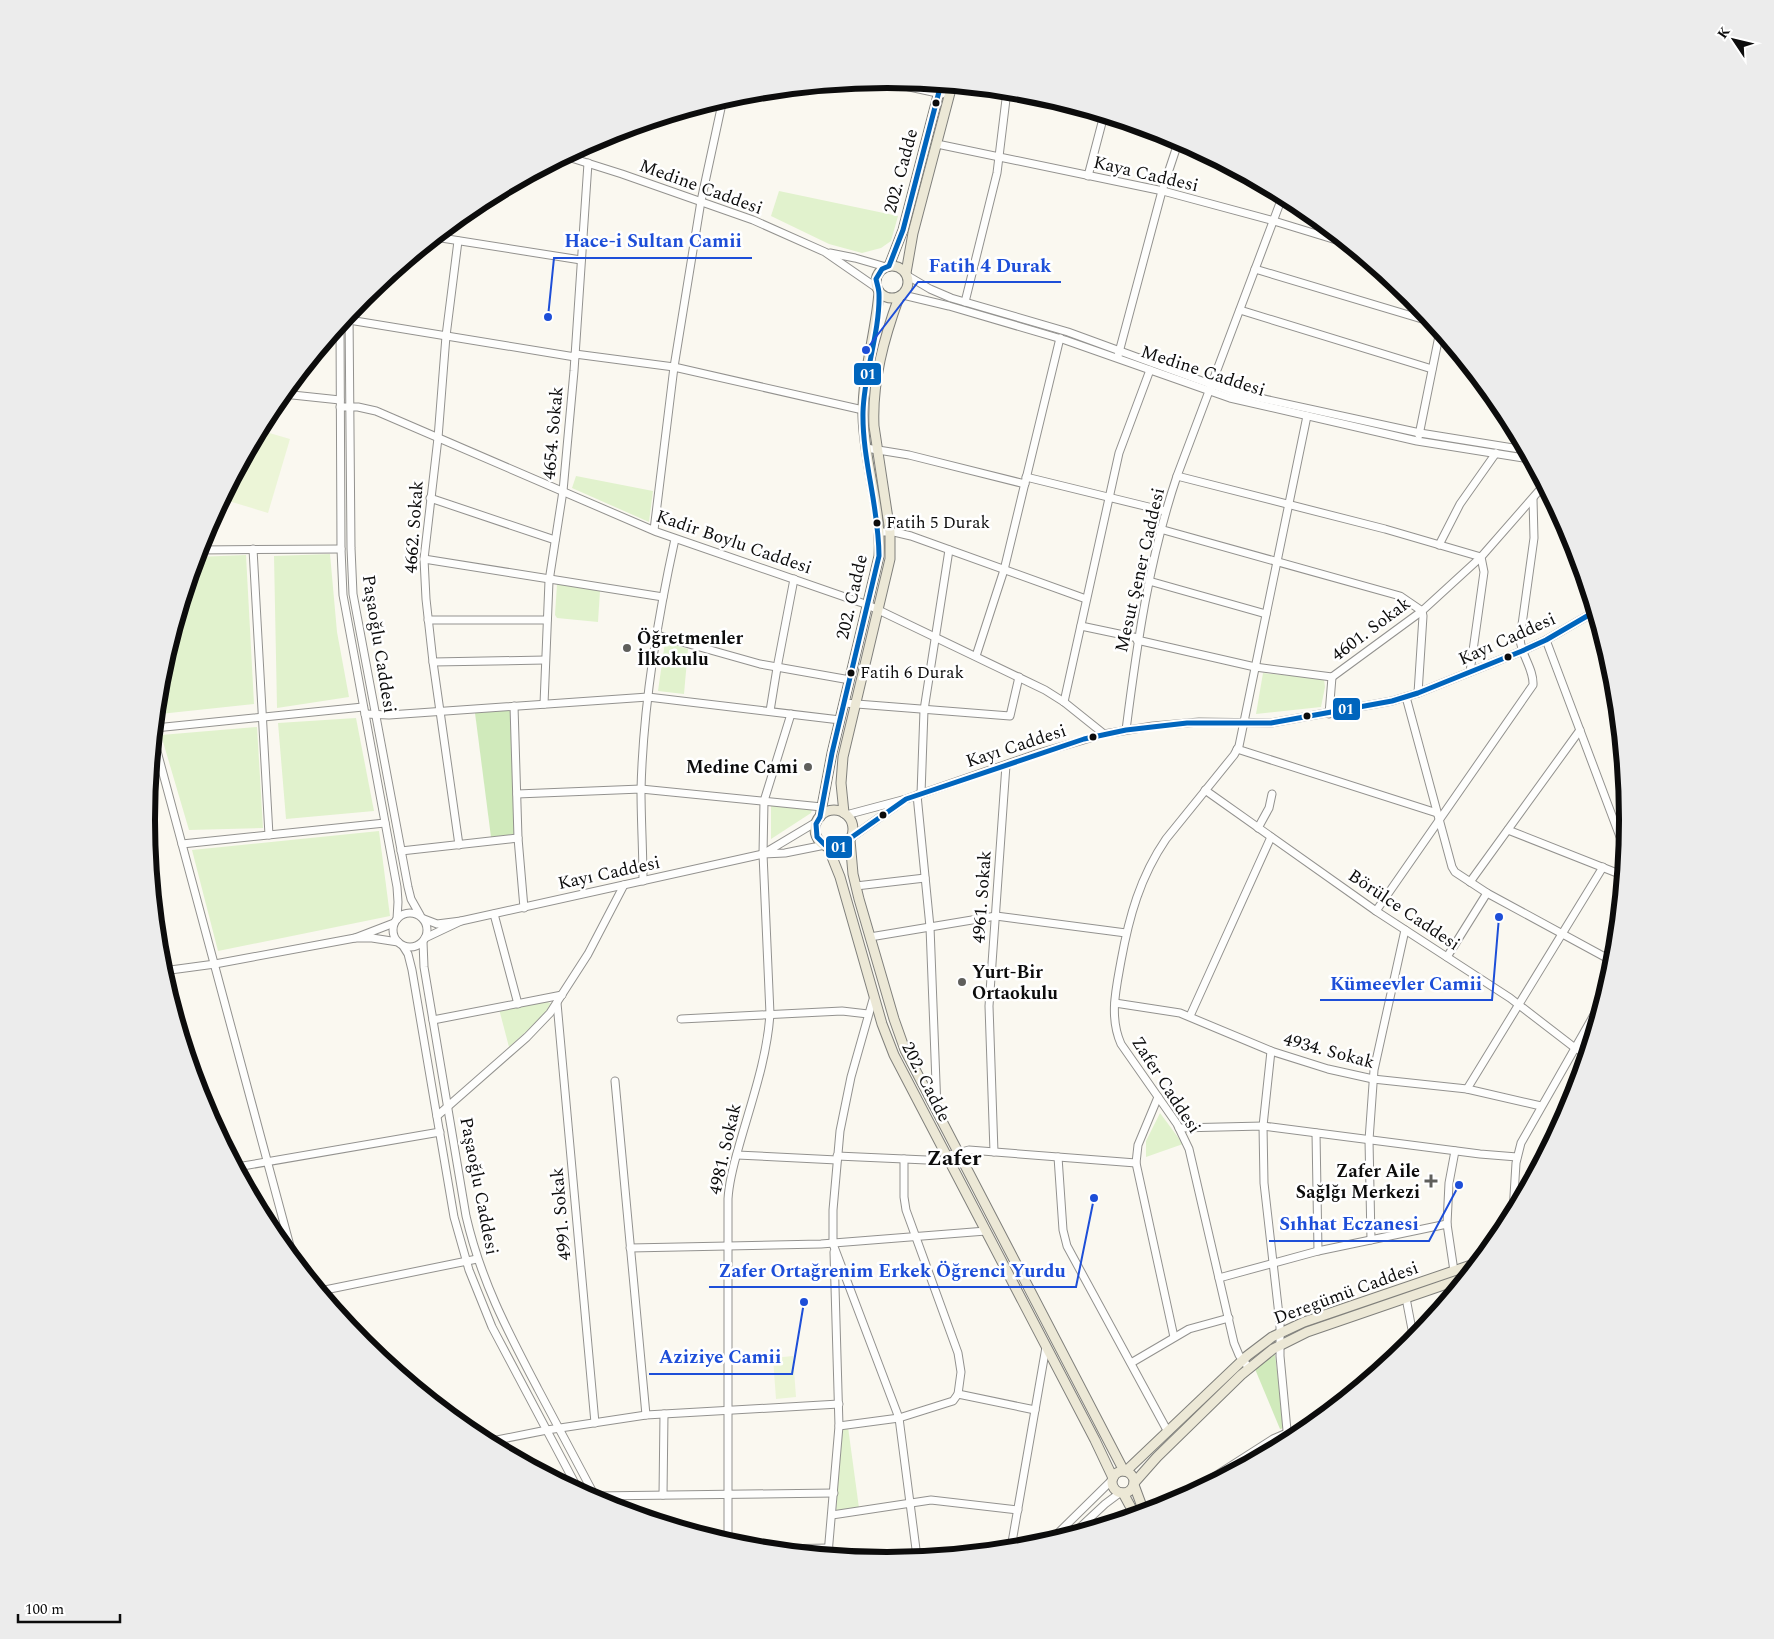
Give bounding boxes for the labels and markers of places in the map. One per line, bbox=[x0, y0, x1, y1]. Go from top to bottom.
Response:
unlabelled marker bbox=[931, 98, 941, 108]
callout: Hace-i Sultan Camii bbox=[554, 224, 752, 258]
callout: Fatih 4 Durak bbox=[918, 248, 1061, 282]
place label: Fatih 5 Durak bbox=[886, 510, 991, 536]
marker: Fatih 5 Durak bbox=[872, 518, 882, 528]
place label: Öğretmenler İlkokulu bbox=[637, 625, 744, 673]
marker: Öğretmenler İlkokulu bbox=[621, 642, 633, 654]
unlabelled marker bbox=[1503, 652, 1513, 662]
place label: Fatih 6 Durak bbox=[860, 660, 965, 686]
marker: Fatih 6 Durak bbox=[846, 668, 856, 678]
unlabelled marker bbox=[1302, 711, 1312, 721]
unlabelled marker bbox=[1088, 732, 1098, 742]
place label: Medine Cami bbox=[686, 754, 798, 781]
marker: Medine Cami bbox=[802, 761, 814, 773]
unlabelled marker bbox=[878, 810, 888, 820]
place label: Yurt-Bir Ortaokulu bbox=[972, 959, 1058, 1007]
callout: Kümeevler Camii bbox=[1320, 966, 1492, 1000]
marker: Yurt-Bir Ortaokulu bbox=[956, 976, 968, 988]
place label: Zafer Aile Sağlğı Merkezi bbox=[1296, 1158, 1420, 1206]
marker: Zafer Aile Sağlğı Merkezi bbox=[1424, 1174, 1438, 1188]
callout: Sıhhat Eczanesi bbox=[1269, 1207, 1429, 1241]
callout: Zafer Ortağrenim Erkek Öğrenci Yurdu bbox=[709, 1253, 1076, 1287]
callout: Aziziye Camii bbox=[649, 1340, 792, 1374]

